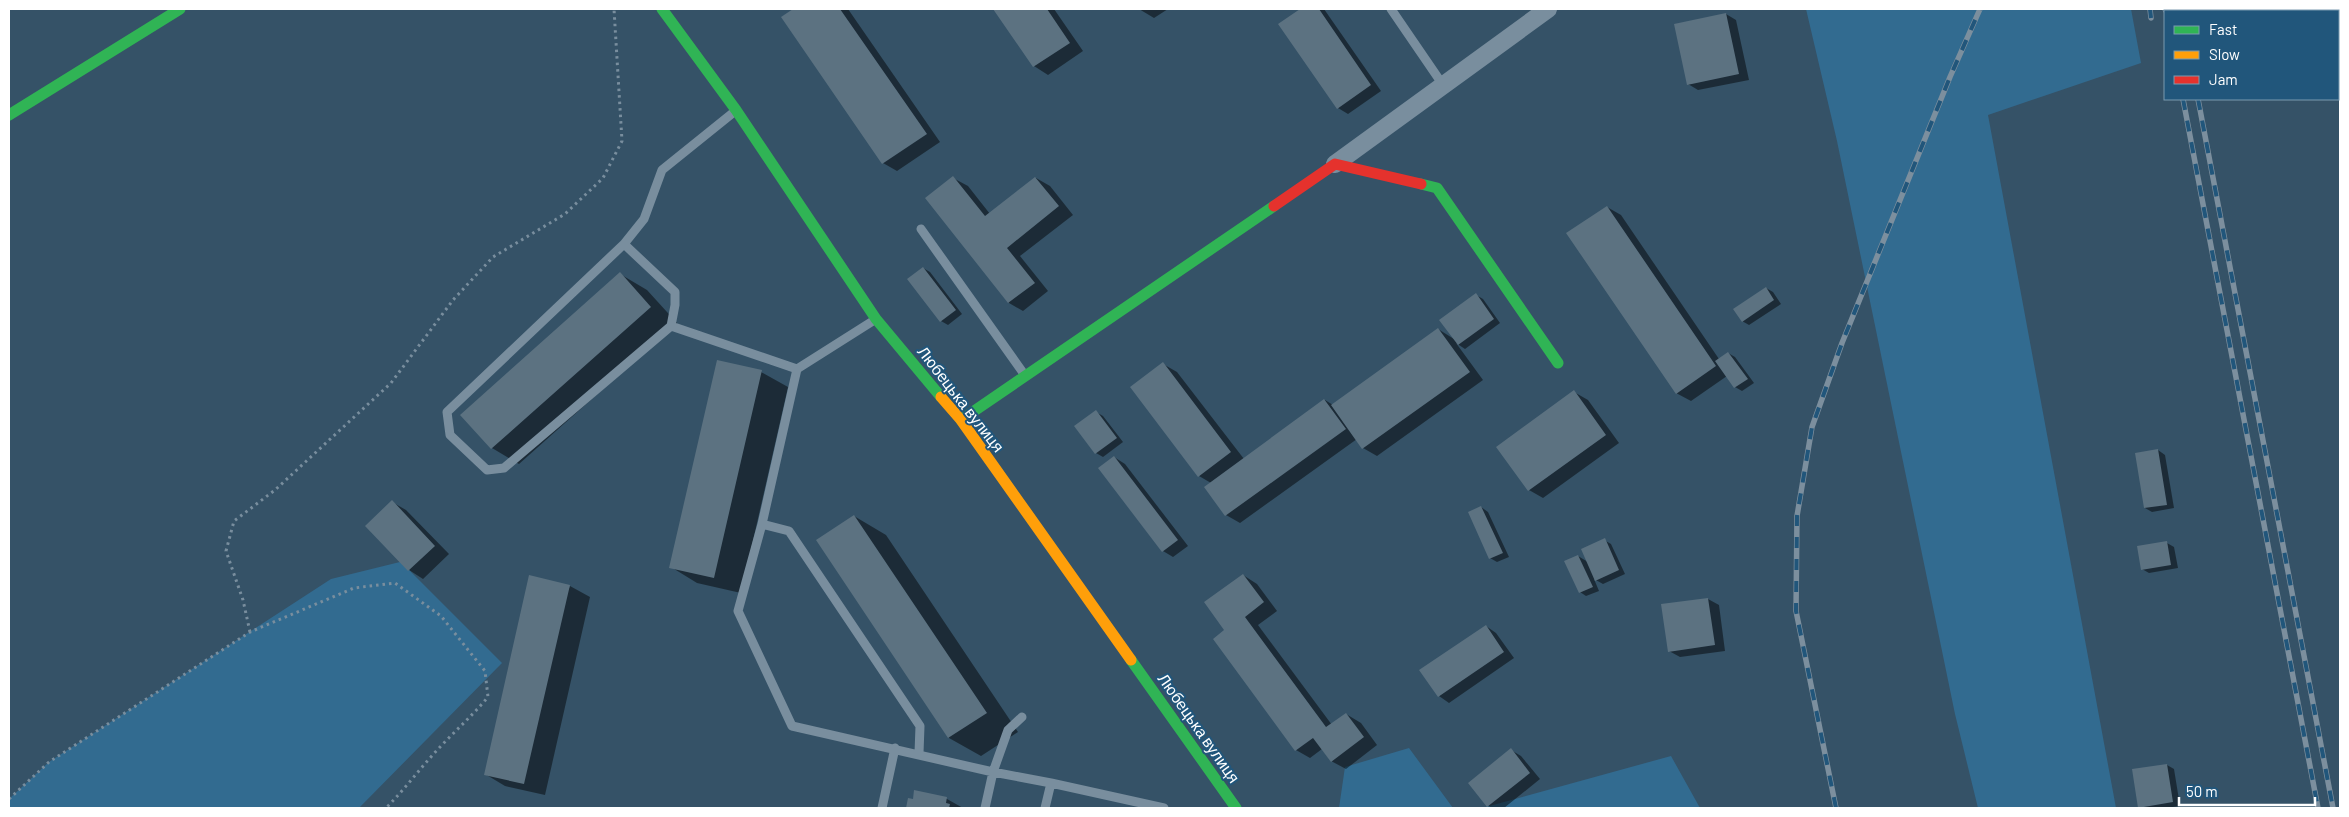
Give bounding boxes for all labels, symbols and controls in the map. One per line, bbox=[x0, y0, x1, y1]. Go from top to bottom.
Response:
legend bbox=[2164, 10, 2339, 100]
text: Fast bbox=[2209, 20, 2237, 38]
text: Slow bbox=[2209, 45, 2240, 63]
text: Jam bbox=[2209, 70, 2238, 88]
street label: Любецька вулиця bbox=[914, 342, 1009, 455]
street label: Любецька вулиця bbox=[1155, 669, 1244, 786]
scale bar bbox=[2179, 774, 2315, 806]
text: 50 m bbox=[2186, 782, 2218, 800]

